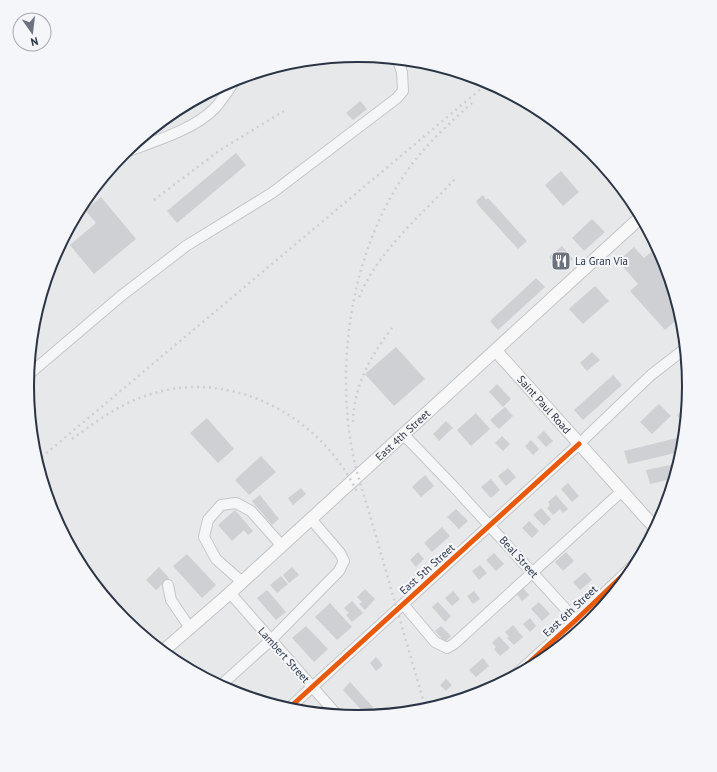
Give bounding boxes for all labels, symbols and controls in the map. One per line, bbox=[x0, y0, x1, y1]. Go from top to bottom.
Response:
north arrow bbox=[12, 12, 52, 52]
text: N bbox=[29, 34, 40, 49]
restaurant icon: La Gran Via bbox=[550, 250, 572, 272]
place label: La Gran Via bbox=[575, 254, 628, 268]
street label: Saint Paul Road bbox=[514, 372, 574, 437]
street label: East 4th Street bbox=[372, 406, 433, 464]
street label: Beal Street bbox=[496, 533, 542, 581]
street label: East 5th Street bbox=[397, 540, 458, 597]
street label: East 6th Street bbox=[540, 582, 600, 640]
street label: Lambert Street bbox=[255, 624, 313, 686]

